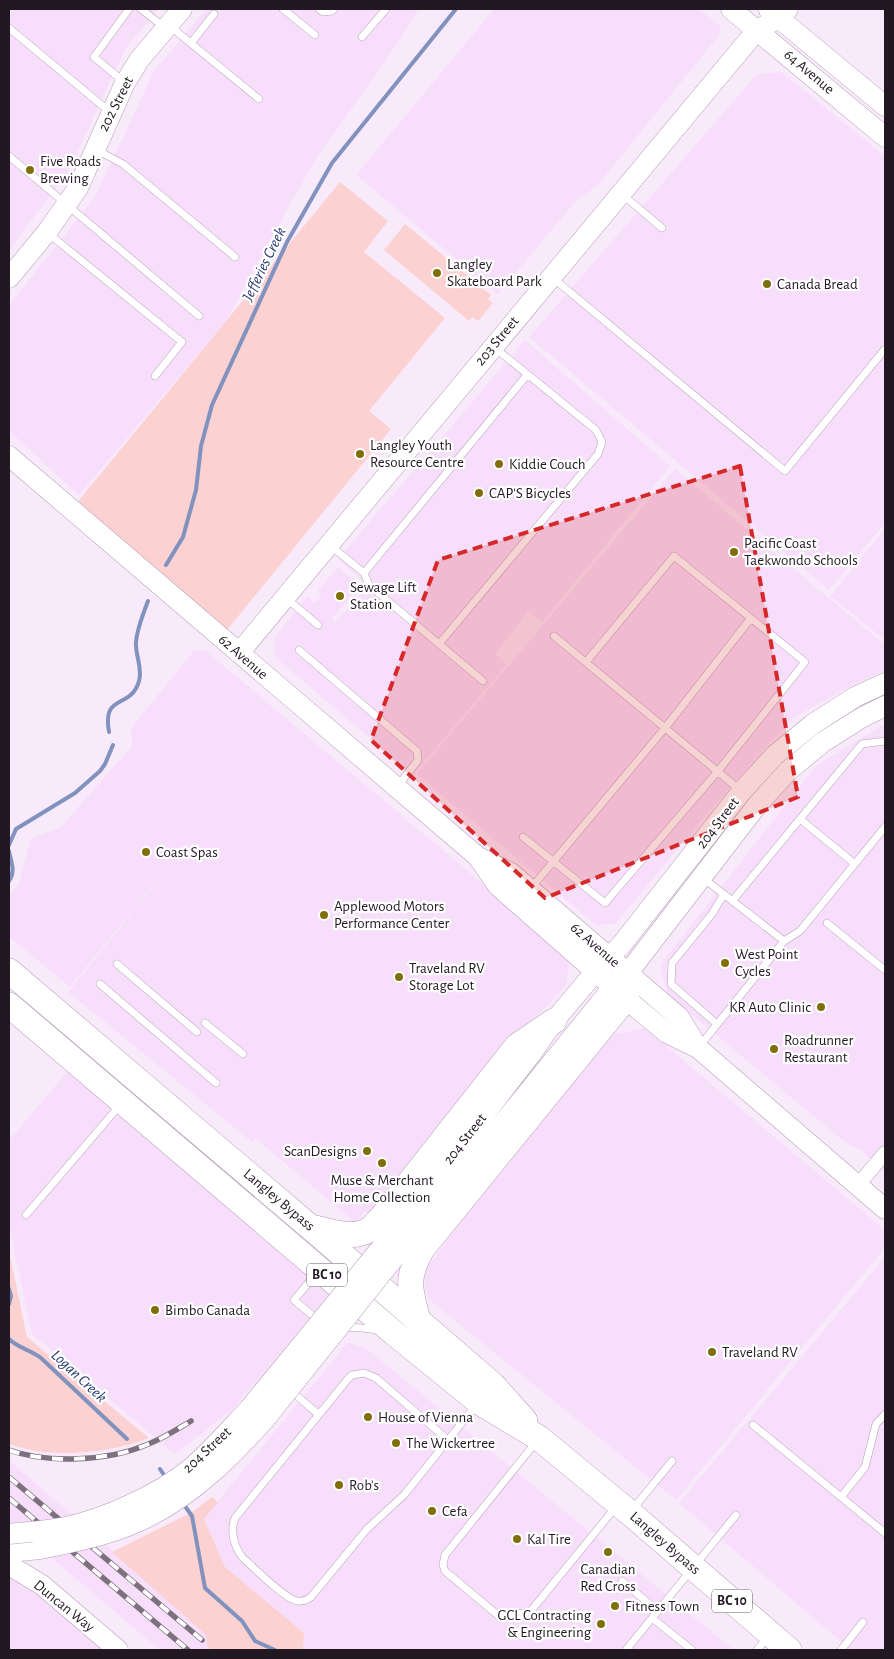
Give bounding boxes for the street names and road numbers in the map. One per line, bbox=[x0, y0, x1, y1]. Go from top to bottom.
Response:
street label: 64 Avenue bbox=[781, 47, 837, 97]
street label: 202 Street bbox=[96, 74, 136, 134]
street label: 203 Street bbox=[472, 314, 522, 368]
street label: 62 Avenue bbox=[215, 632, 271, 682]
street label: 204 Street bbox=[694, 794, 742, 851]
street label: 62 Avenue bbox=[567, 920, 623, 970]
street label: 204 Street bbox=[441, 1111, 489, 1167]
street label: Langley Bypass bbox=[241, 1166, 317, 1234]
road number: BC 10 bbox=[307, 1264, 347, 1286]
street label: 204 Street bbox=[180, 1424, 234, 1476]
street label: Langley Bypass bbox=[627, 1509, 703, 1577]
street label: Duncan Way bbox=[31, 1577, 98, 1635]
road number: BC 10 bbox=[712, 1590, 752, 1612]

